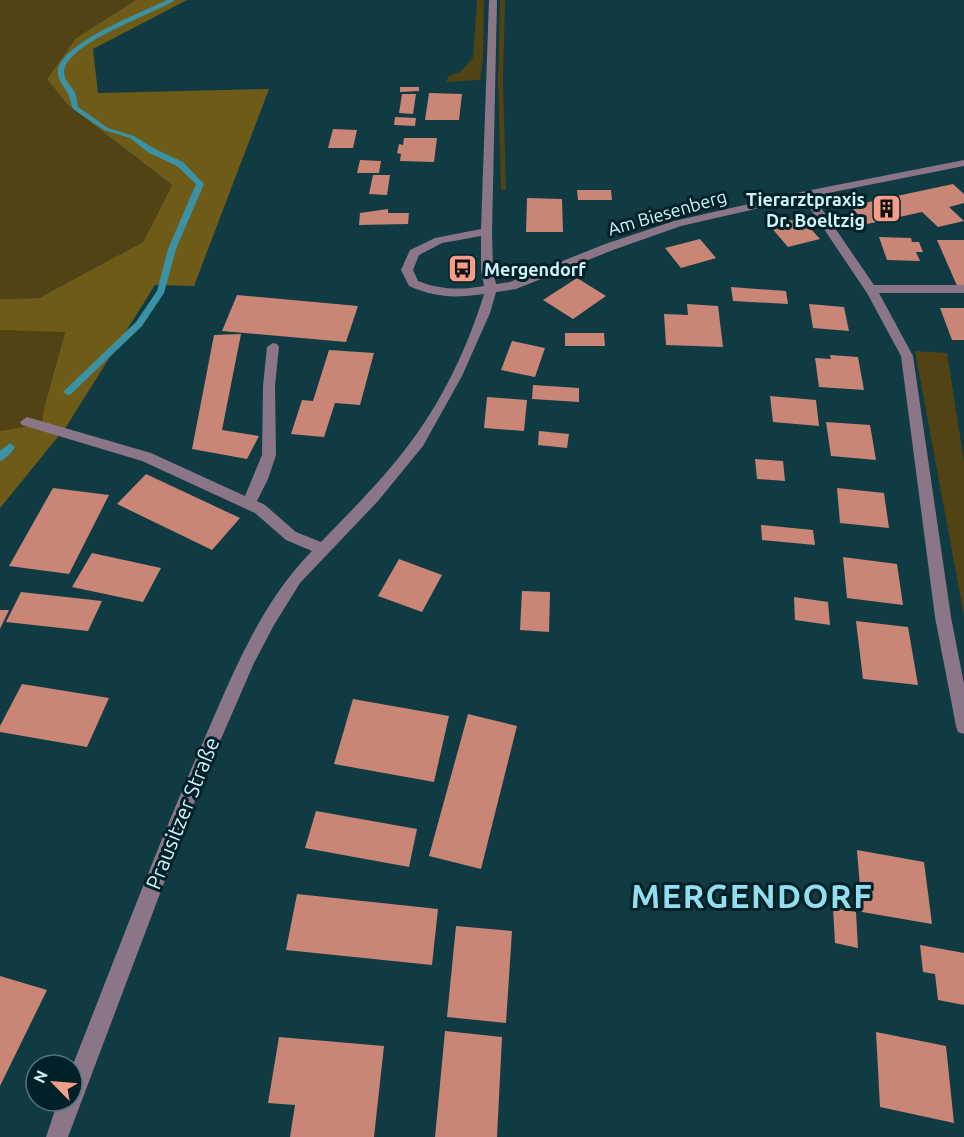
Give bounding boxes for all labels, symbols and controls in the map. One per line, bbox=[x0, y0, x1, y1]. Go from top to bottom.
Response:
street label: Am Biesenberg bbox=[605, 185, 729, 239]
place label: Tierarztpraxis Dr. Boeltzig bbox=[746, 189, 865, 230]
building icon: Tierarztpraxis Dr. Boeltzig bbox=[870, 193, 902, 225]
bus stop icon: Mergendorf bbox=[447, 253, 479, 285]
place label: Mergendorf bbox=[484, 259, 586, 279]
street label: Prausitzer Straße bbox=[141, 733, 223, 893]
district label: MERGENDORF bbox=[631, 877, 873, 914]
north arrow bbox=[24, 1053, 84, 1113]
text: N bbox=[30, 1067, 51, 1086]

